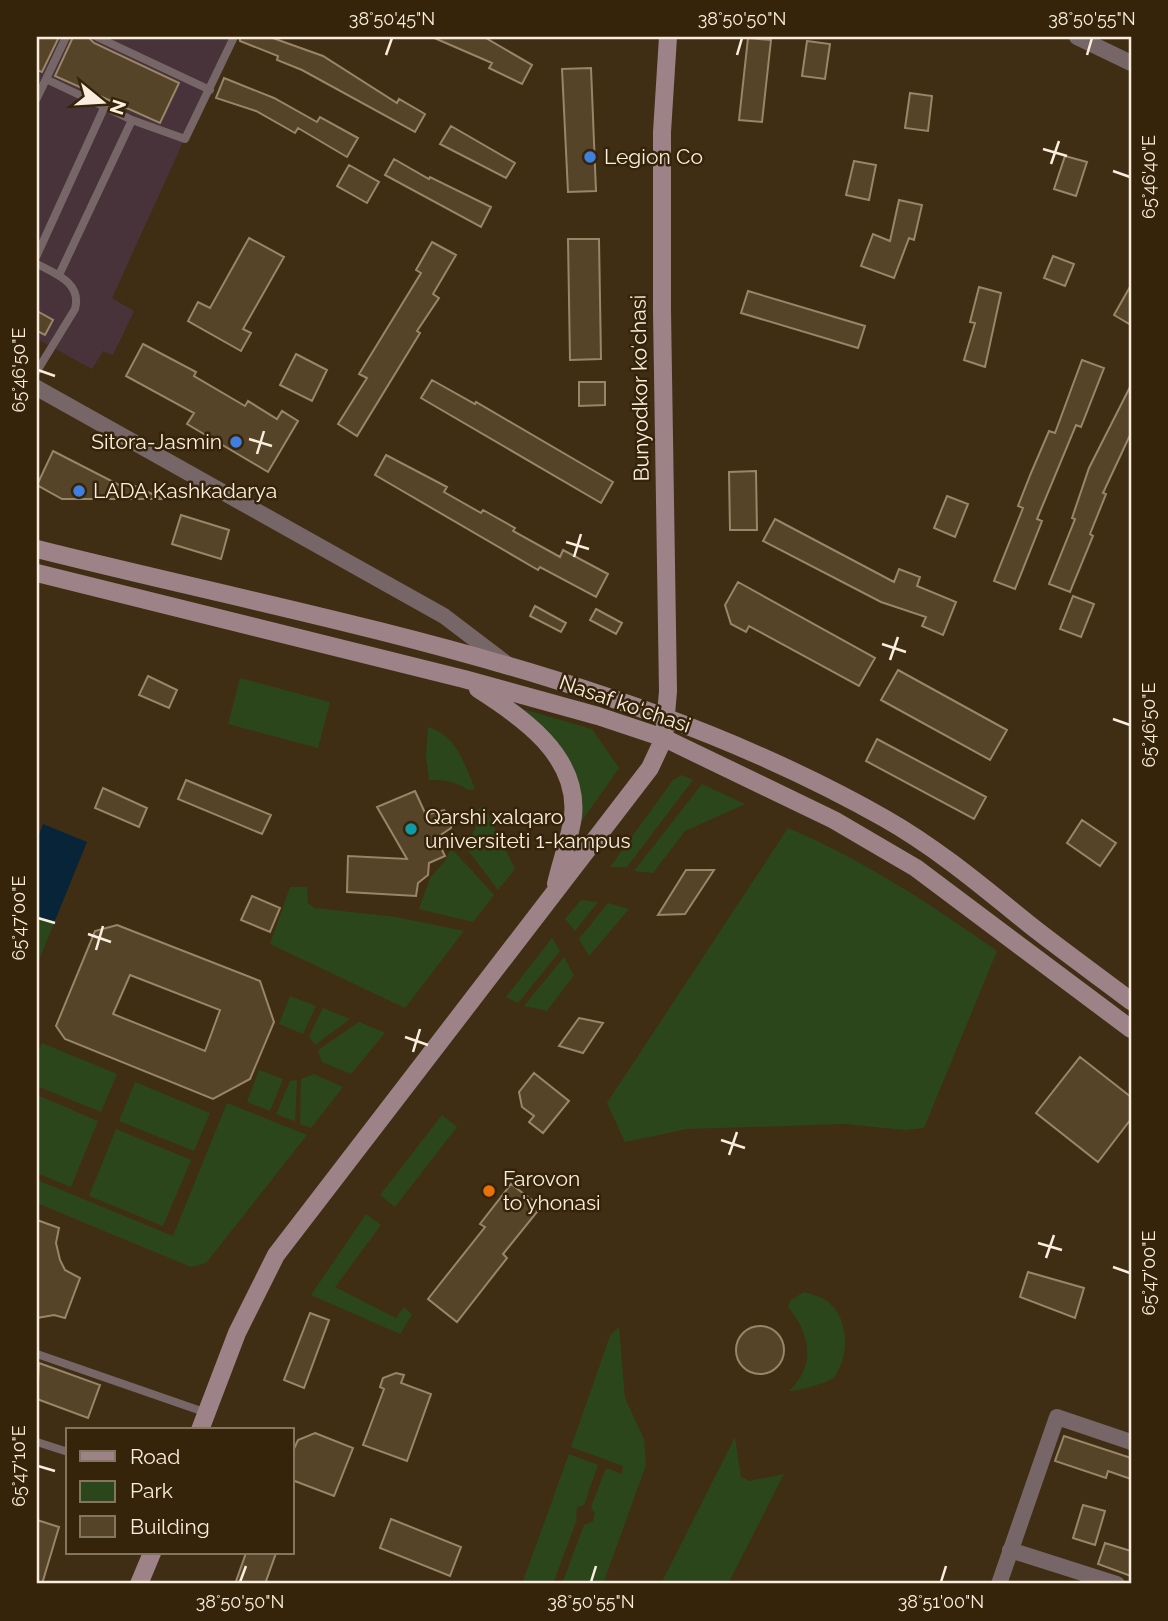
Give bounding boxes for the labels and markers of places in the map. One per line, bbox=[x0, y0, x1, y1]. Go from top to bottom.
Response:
place label: Legion Co bbox=[604, 144, 703, 169]
marker: Legion Co bbox=[582, 149, 598, 165]
place label: Sitora-Jasmin bbox=[91, 429, 222, 454]
marker: Sitora-Jasmin bbox=[228, 434, 244, 450]
place label: LADA Kashkadarya bbox=[93, 478, 277, 503]
marker: LADA Kashkadarya bbox=[71, 483, 87, 499]
place label: Qarshi xalqaro universiteti 1-kampus bbox=[425, 804, 631, 853]
marker: Qarshi xalqaro universiteti 1-kampus bbox=[403, 821, 419, 837]
place label: Farovon to'yhonasi bbox=[503, 1166, 601, 1215]
marker: Farovon to'yhonasi bbox=[481, 1183, 497, 1199]

